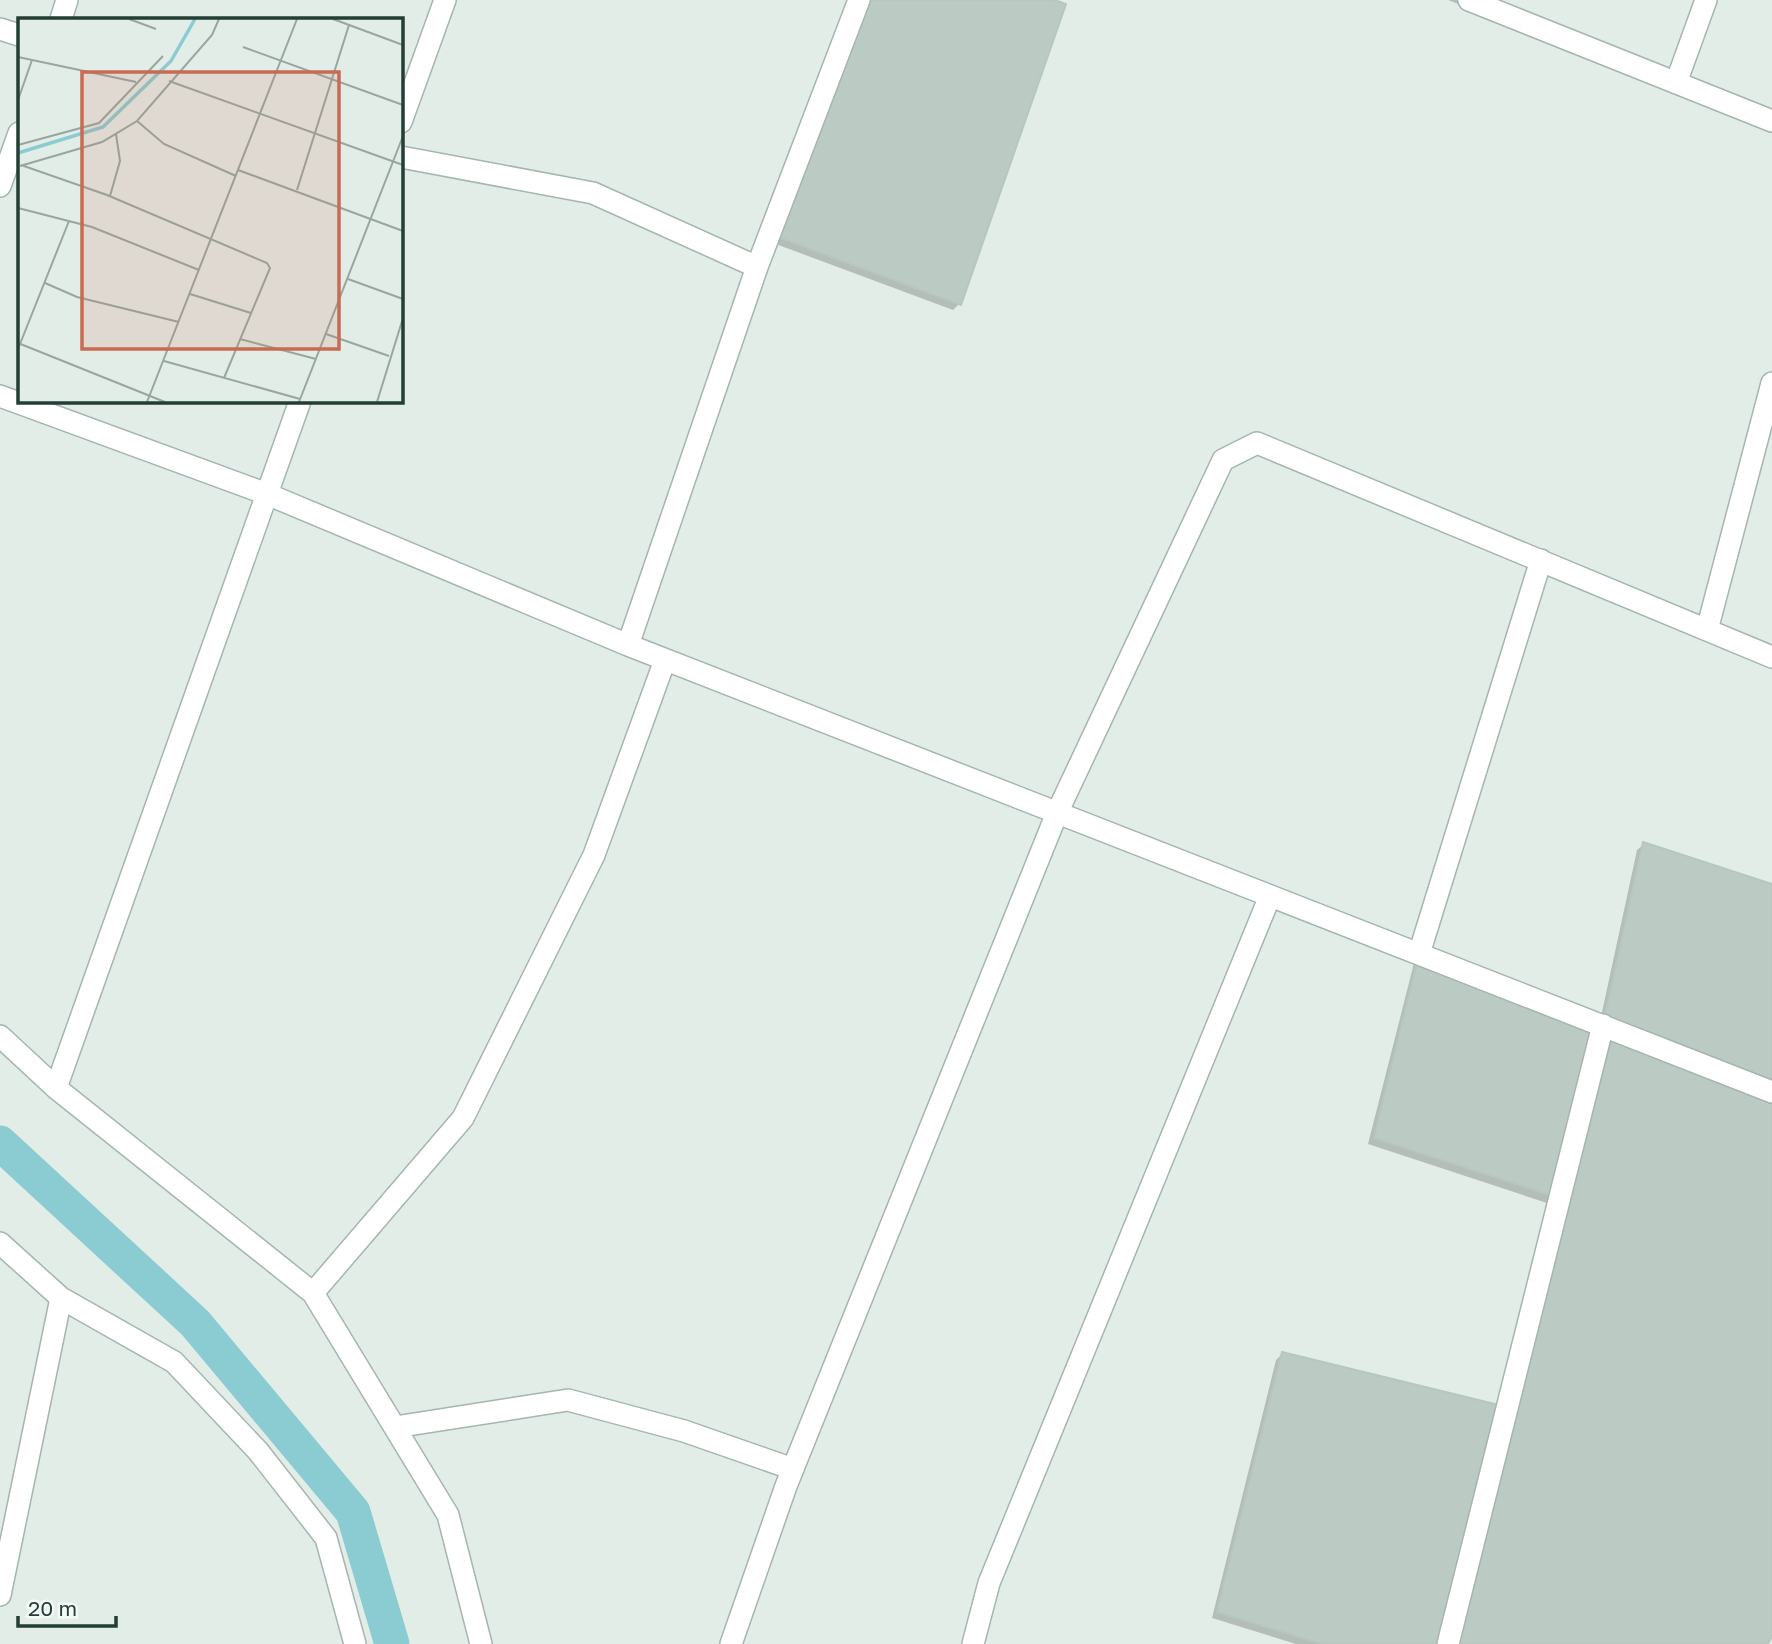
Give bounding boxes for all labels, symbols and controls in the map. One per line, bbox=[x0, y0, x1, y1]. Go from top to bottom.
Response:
inset map bbox=[18, 18, 402, 402]
scale bar bbox=[18, 1584, 116, 1628]
text: 20 m bbox=[28, 1595, 77, 1621]

